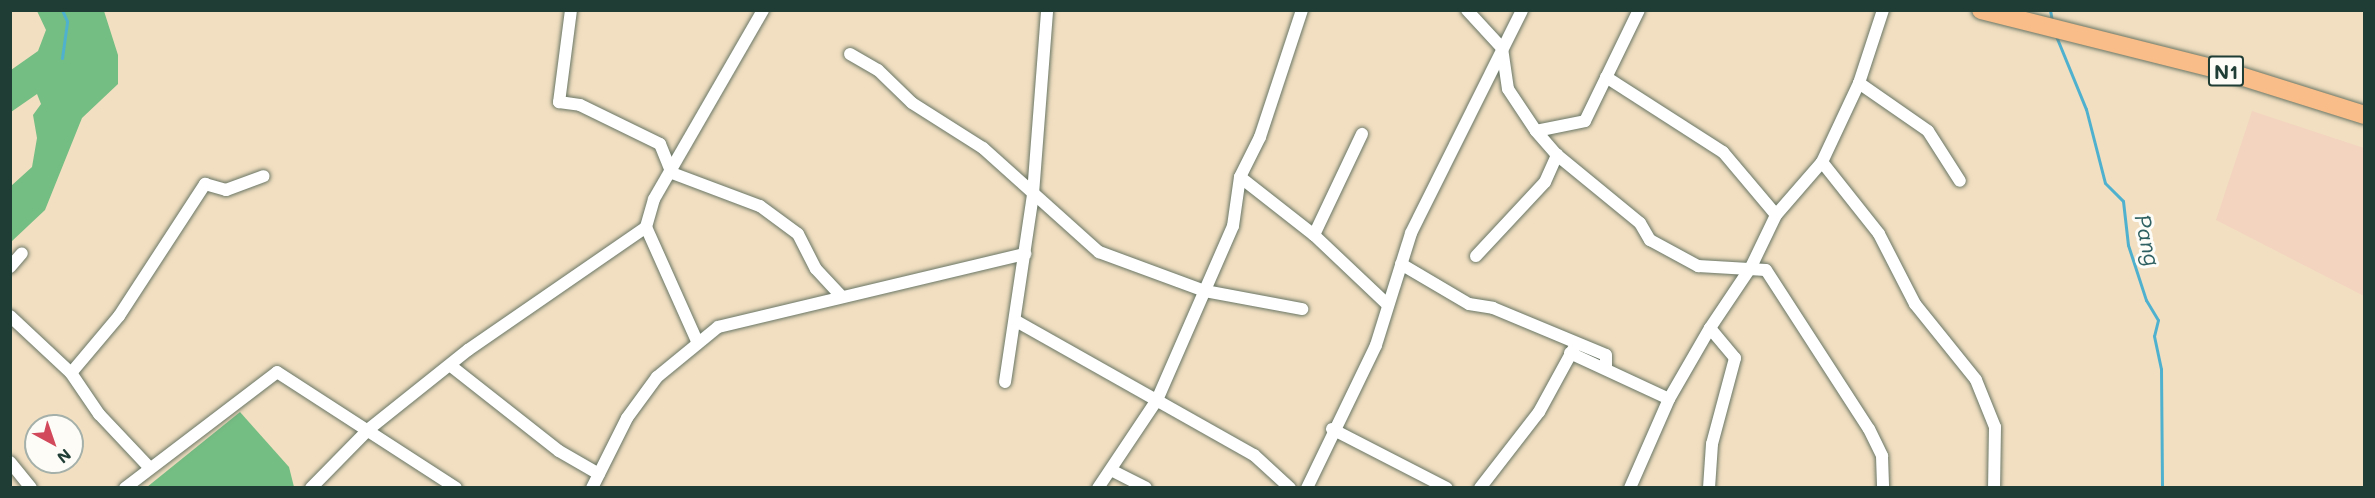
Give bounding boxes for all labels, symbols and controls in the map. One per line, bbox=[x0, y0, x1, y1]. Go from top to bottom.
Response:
road number: N1 bbox=[2206, 54, 2246, 88]
water label: Pang bbox=[2130, 212, 2166, 268]
north arrow bbox=[24, 414, 84, 474]
text: N bbox=[53, 445, 76, 469]

